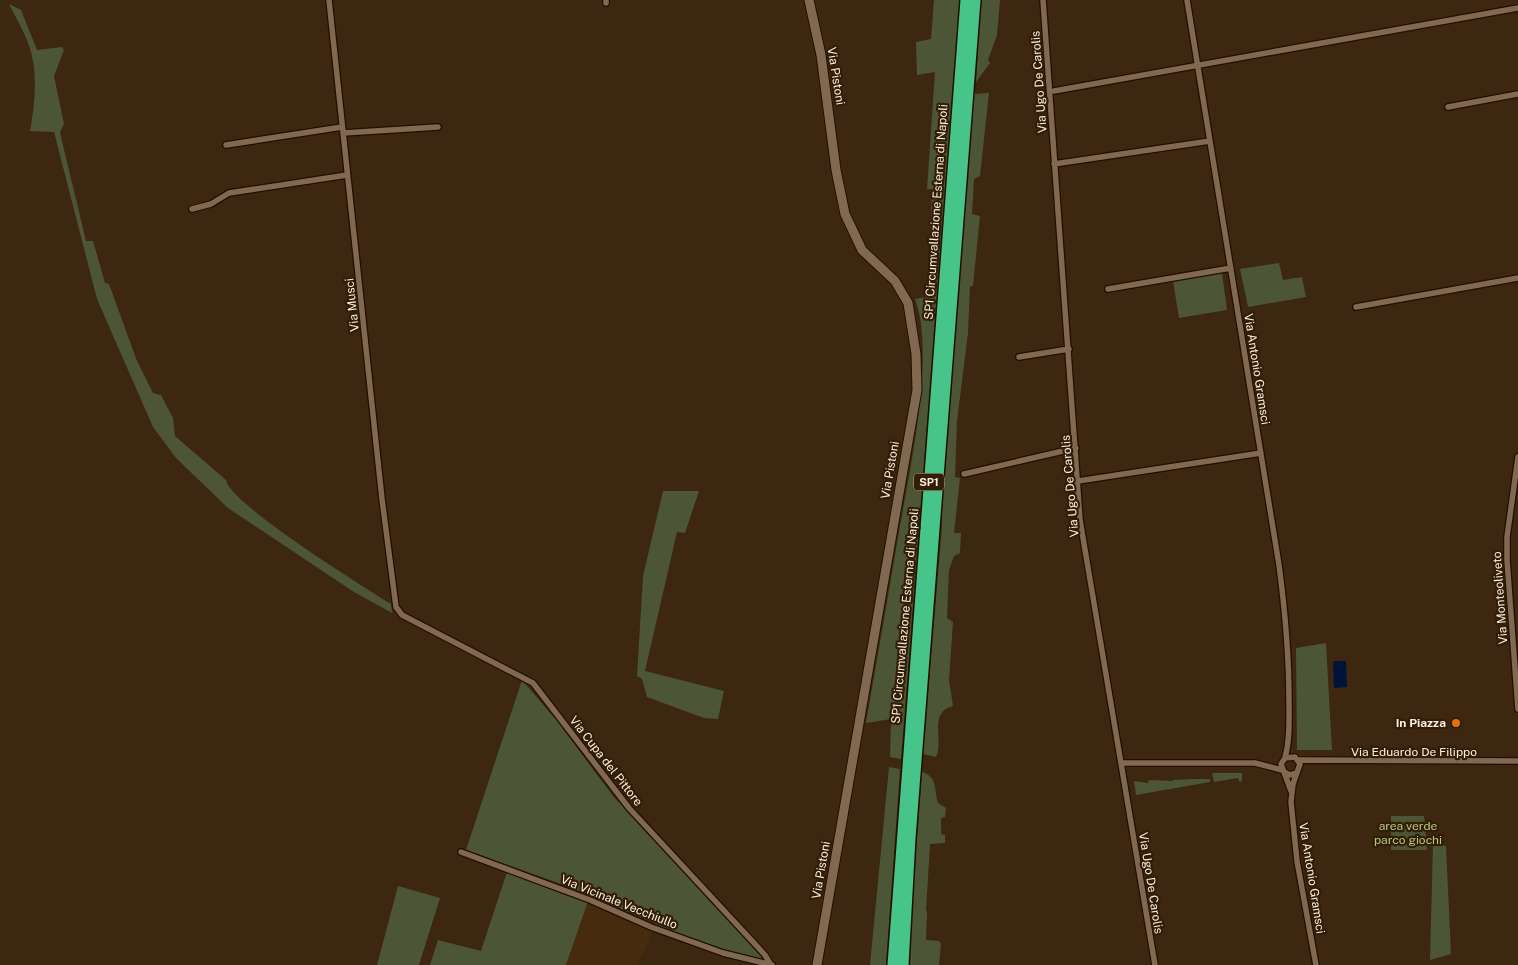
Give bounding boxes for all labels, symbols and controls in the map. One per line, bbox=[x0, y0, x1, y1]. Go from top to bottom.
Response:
street label: Via Ugo De Carolis bbox=[1028, 30, 1050, 134]
street label: Via Pistoni bbox=[825, 46, 847, 106]
street label: SP1 Circumvallazione Esterna di Napoli bbox=[921, 104, 951, 320]
street label: Via Musci bbox=[342, 278, 362, 332]
street label: Via Antonio Gramsci bbox=[1241, 312, 1273, 426]
street label: Via Ugo De Carolis bbox=[1059, 434, 1081, 538]
street label: Via Pistoni bbox=[878, 440, 902, 500]
road number: SP1 bbox=[914, 474, 944, 491]
street label: SP1 Circumvallazione Esterna di Napoli bbox=[889, 508, 921, 724]
street label: Via Monteoliveto bbox=[1490, 551, 1510, 645]
street label: Via Cupa del Pittore bbox=[567, 713, 646, 809]
place label: In Piazza bbox=[1396, 716, 1446, 730]
marker: In Piazza bbox=[1450, 717, 1462, 729]
street label: Via Eduardo De Filippo bbox=[1351, 745, 1477, 759]
park label: area verde parco giochi bbox=[1374, 819, 1442, 847]
street label: Via Antonio Gramsci bbox=[1296, 821, 1328, 935]
street label: Via Ugo De Carolis bbox=[1136, 831, 1166, 935]
street label: Via Pistoni bbox=[809, 840, 833, 900]
street label: Via Vicinale Vecchiullo bbox=[559, 872, 680, 932]

